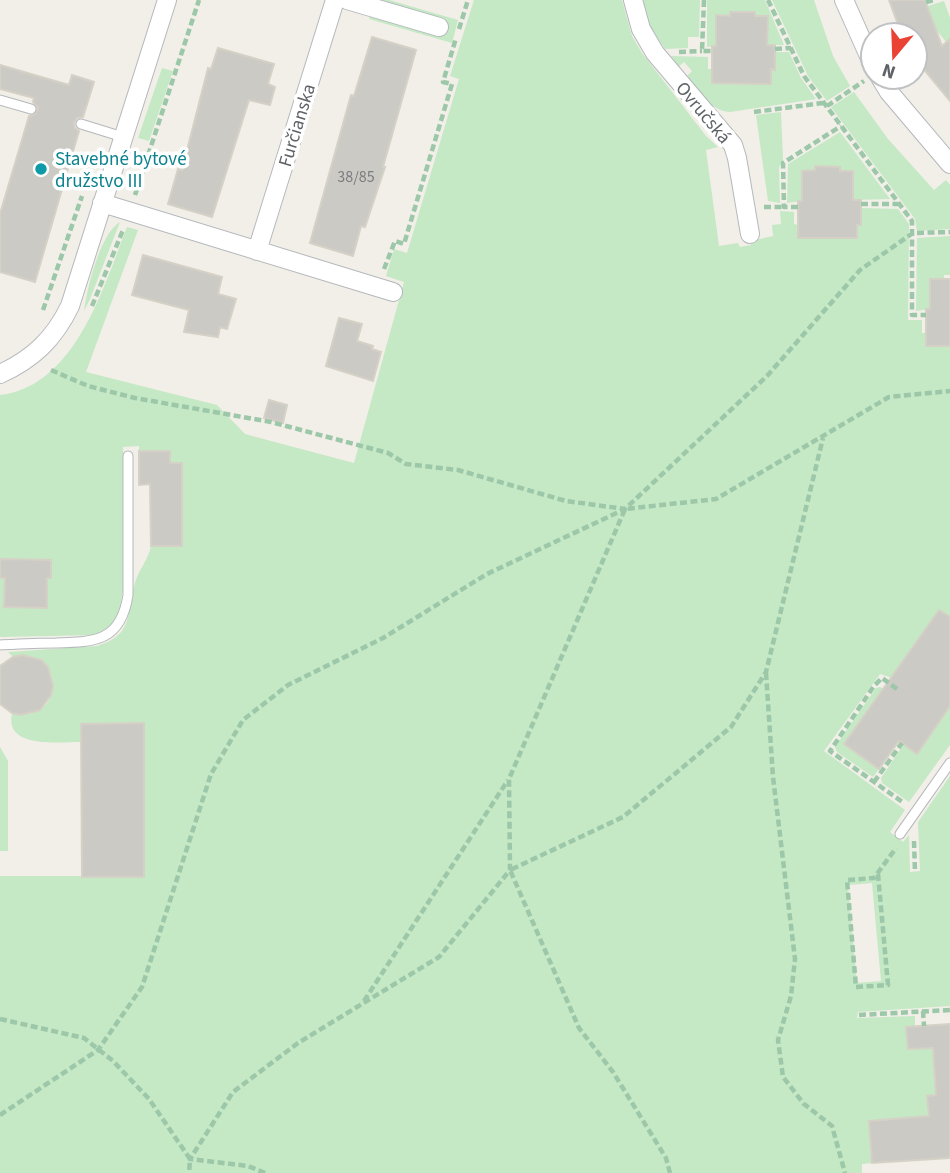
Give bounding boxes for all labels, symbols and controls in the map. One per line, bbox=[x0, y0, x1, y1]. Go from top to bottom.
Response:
north arrow bbox=[859, 21, 929, 91]
text: N bbox=[879, 56, 899, 85]
street label: Ovručská bbox=[669, 76, 737, 150]
street label: Furčianska bbox=[272, 80, 323, 170]
place label: Stavebné bytové družstvo III bbox=[55, 146, 187, 195]
marker: Stavebné bytové družstvo III bbox=[33, 161, 49, 177]
house number: 38/85 bbox=[337, 166, 375, 188]

